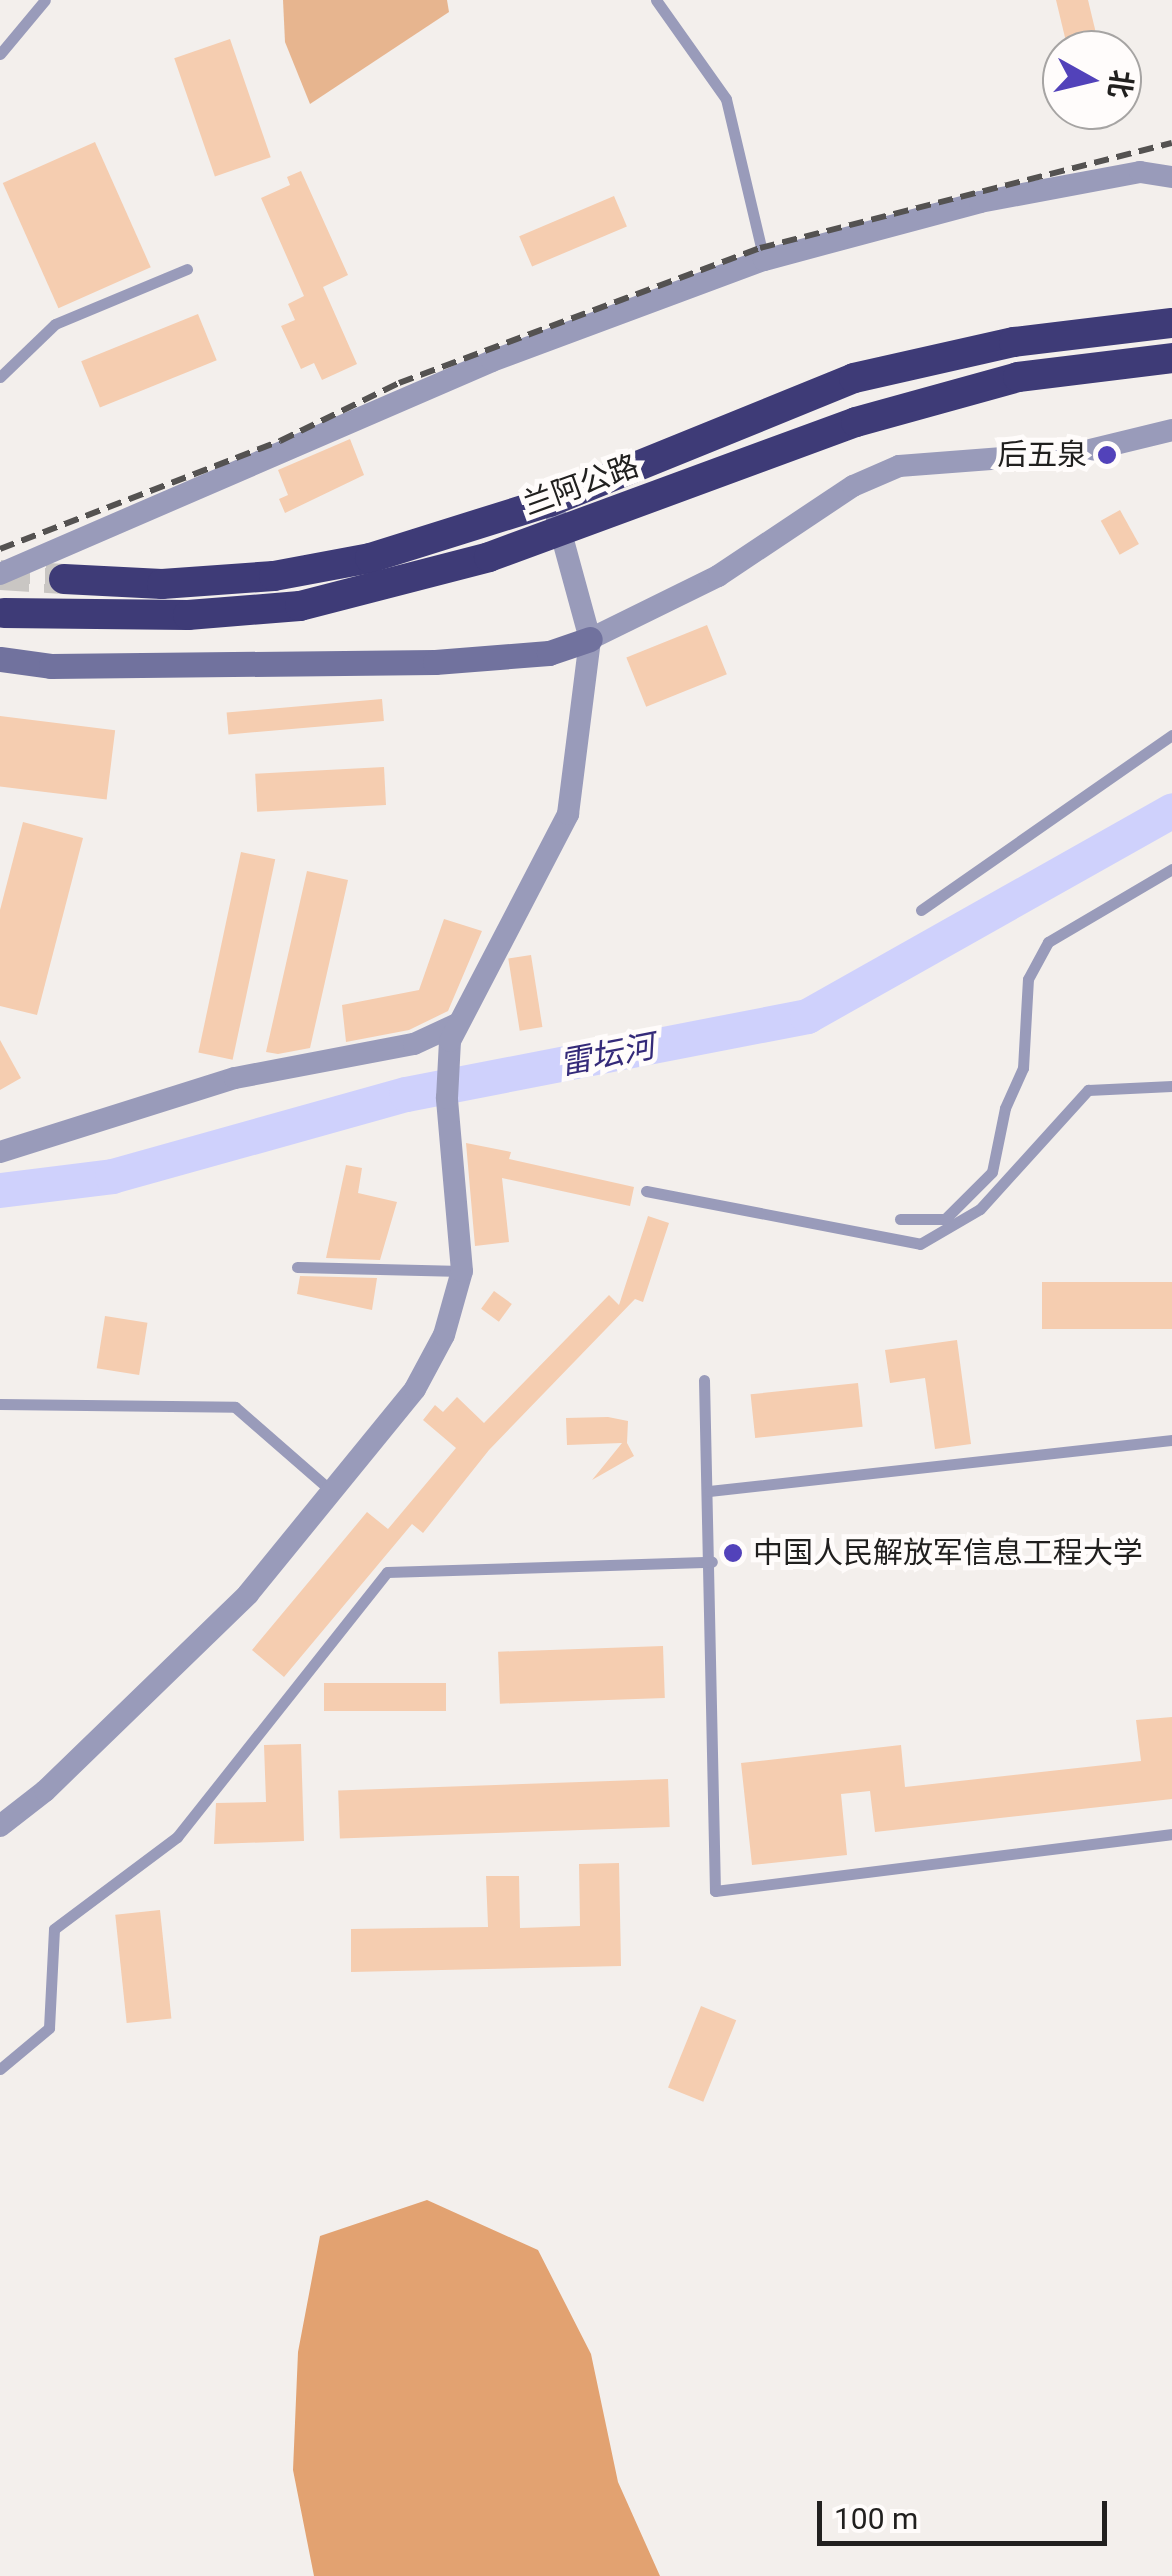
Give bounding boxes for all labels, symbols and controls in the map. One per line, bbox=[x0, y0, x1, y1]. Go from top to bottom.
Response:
north arrow bbox=[1042, 30, 1142, 130]
text: 北 bbox=[1102, 68, 1139, 100]
place label: 后五泉 bbox=[997, 437, 1087, 473]
marker: 后五泉 bbox=[1096, 444, 1118, 466]
street label: 兰阿公路 bbox=[518, 448, 644, 522]
water label: 雷坛河 bbox=[556, 1027, 658, 1083]
place label: 中国人民解放军信息工程大学 bbox=[753, 1535, 1143, 1571]
marker: 中国人民解放军信息工程大学 bbox=[722, 1542, 744, 1564]
scale bar bbox=[822, 2481, 1112, 2543]
text: 100 m bbox=[834, 2501, 918, 2536]

